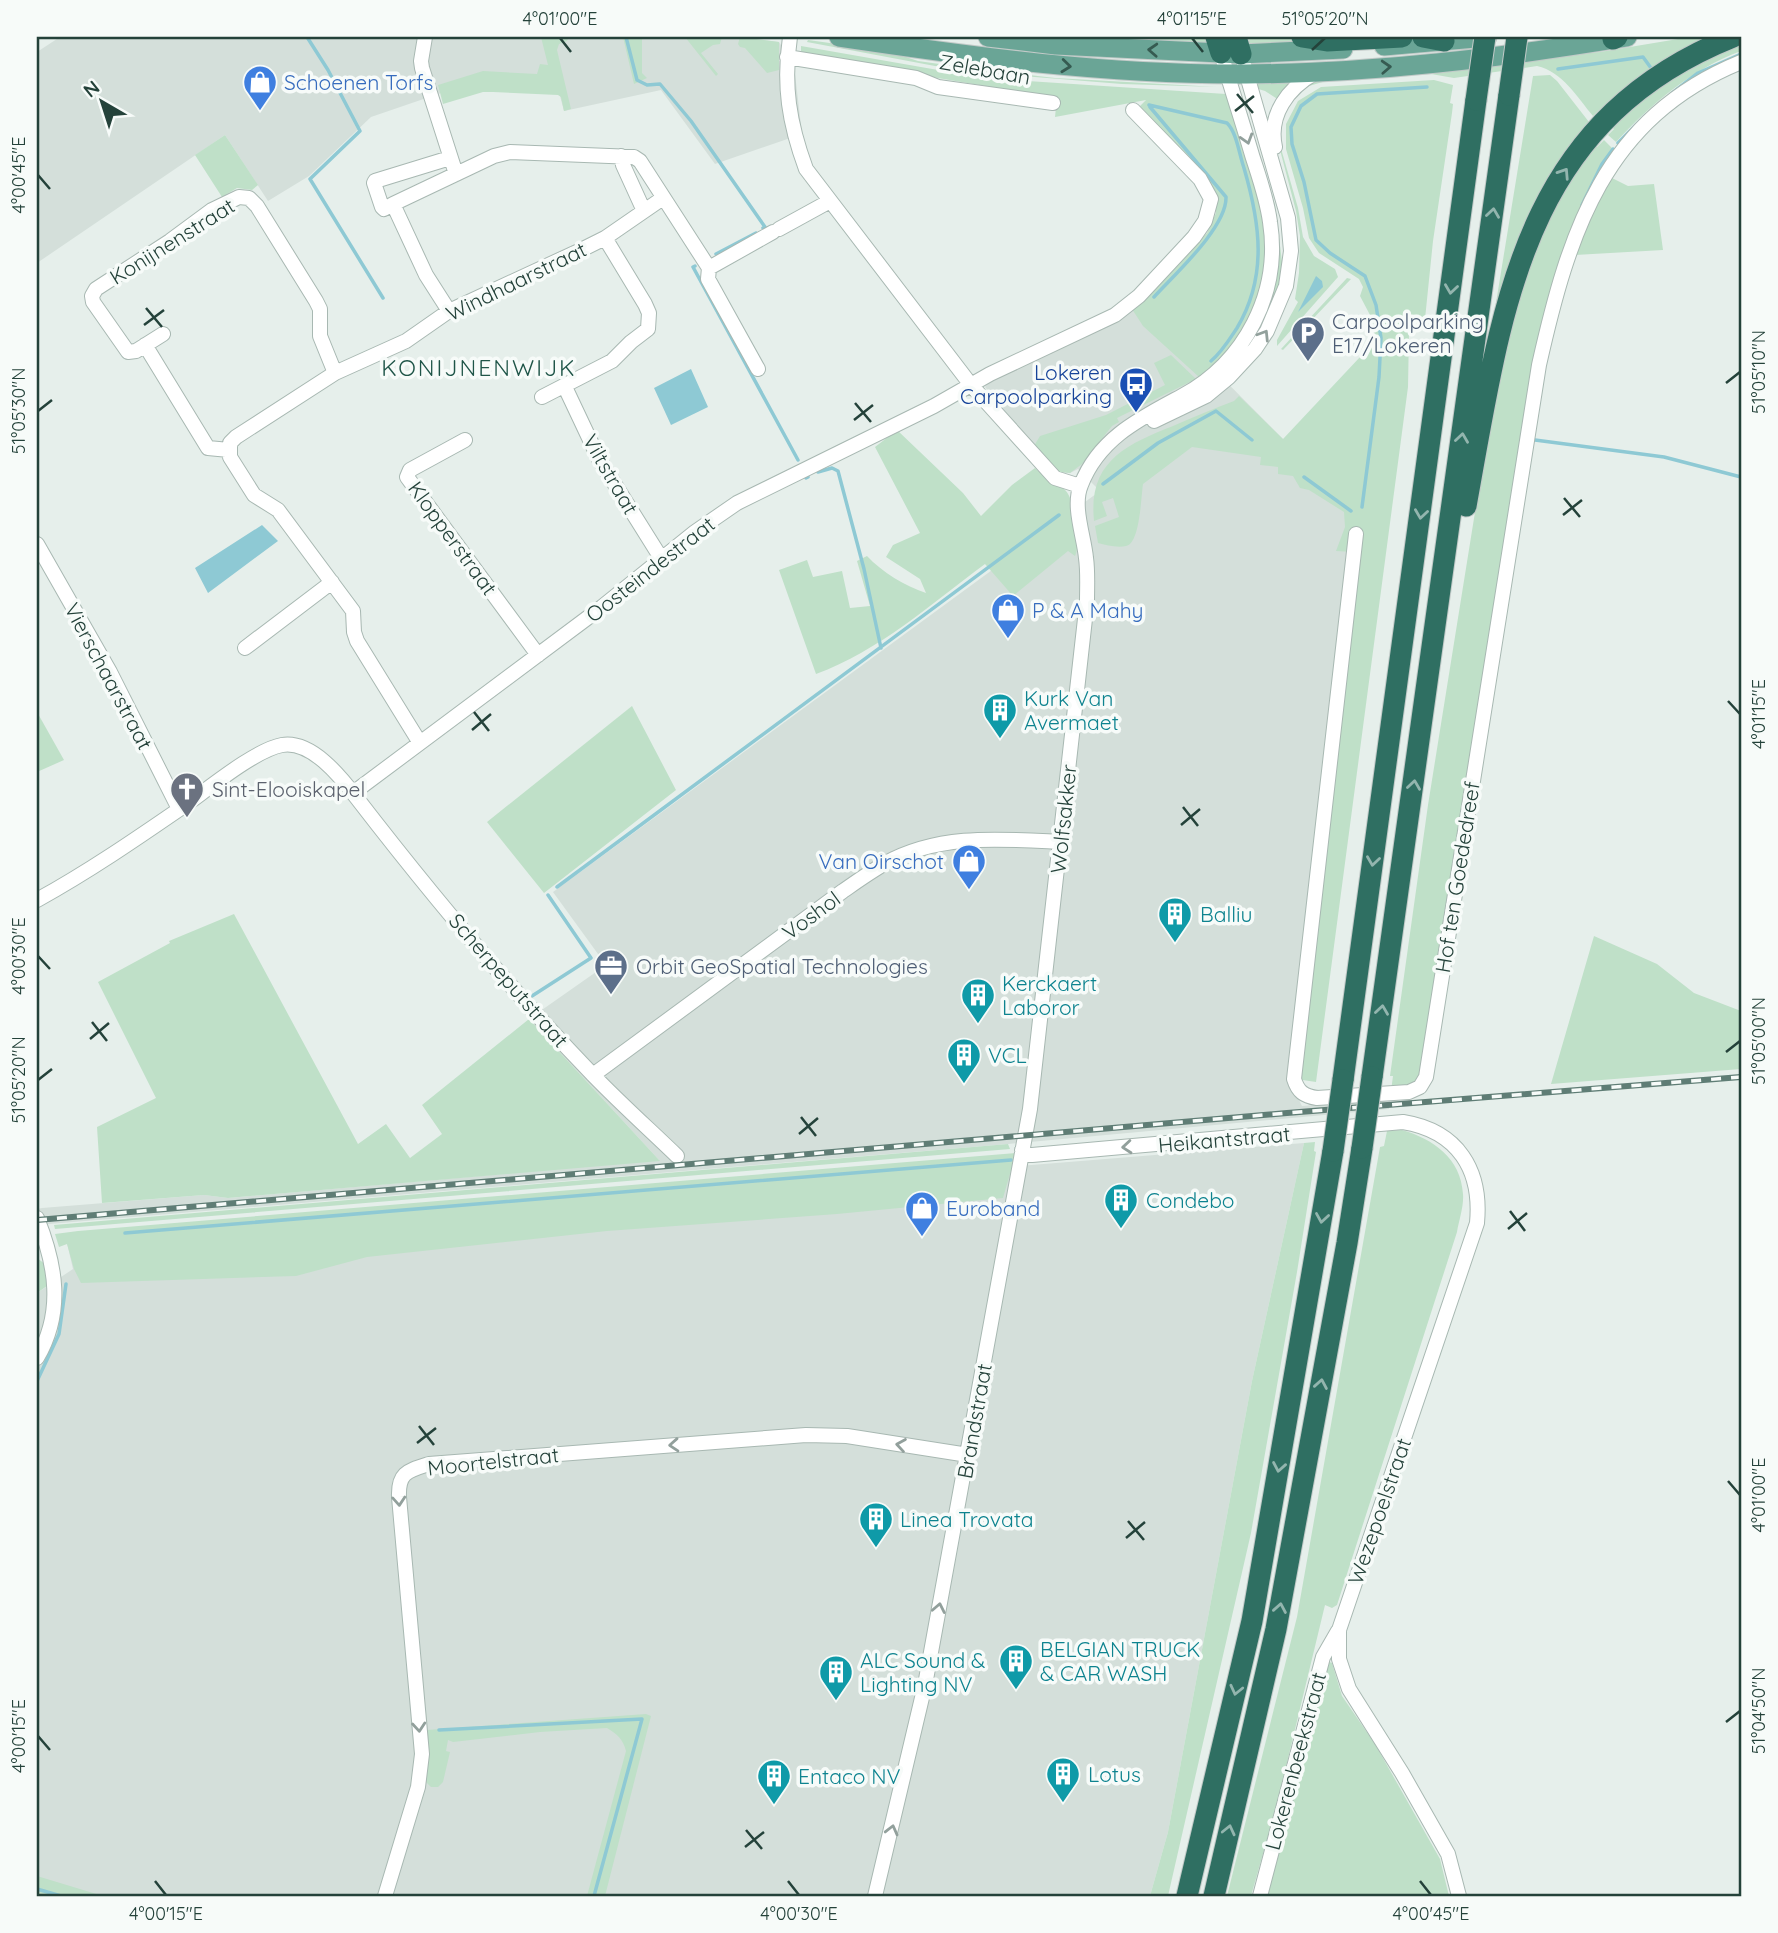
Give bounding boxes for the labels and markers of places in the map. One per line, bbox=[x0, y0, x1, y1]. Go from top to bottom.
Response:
shop icon: Schoenen Torfs bbox=[241, 63, 279, 112]
place label: Schoenen Torfs bbox=[284, 69, 433, 95]
place label: Carpoolparking E17/Lokeren bbox=[1332, 308, 1484, 358]
parking icon: Carpoolparking E17/Lokeren bbox=[1289, 314, 1327, 363]
place label: Lokeren Carpoolparking bbox=[960, 359, 1112, 409]
bus stop icon: Lokeren Carpoolparking bbox=[1117, 365, 1155, 414]
shop icon: P & A Mahy bbox=[989, 591, 1027, 640]
place label: P & A Mahy bbox=[1032, 597, 1143, 623]
place label: Kurk Van Avermaet bbox=[1024, 685, 1119, 735]
building icon: Kurk Van Avermaet bbox=[981, 691, 1019, 740]
church icon: Sint-Elooiskapel bbox=[168, 770, 206, 819]
place label: Sint-Elooiskapel bbox=[212, 776, 365, 802]
shop icon: Van Oirschot bbox=[950, 842, 988, 891]
place label: Van Oirschot bbox=[819, 848, 944, 874]
building icon: Balliu bbox=[1156, 895, 1194, 944]
place label: Balliu bbox=[1200, 901, 1253, 927]
office icon: Orbit GeoSpatial Technologies bbox=[592, 947, 630, 996]
place label: Orbit GeoSpatial Technologies bbox=[636, 953, 928, 979]
place label: Kerckaert Laboror bbox=[1002, 970, 1097, 1020]
building icon: Kerckaert Laboror bbox=[959, 976, 997, 1025]
building icon: VCL bbox=[945, 1036, 983, 1085]
place label: VCL bbox=[988, 1042, 1027, 1068]
building icon: Condebo bbox=[1102, 1181, 1140, 1230]
place label: Condebo bbox=[1146, 1187, 1235, 1213]
shop icon: Euroband bbox=[903, 1189, 941, 1238]
place label: Euroband bbox=[946, 1195, 1040, 1221]
building icon: Linea Trovata bbox=[857, 1500, 895, 1549]
place label: Linea Trovata bbox=[900, 1506, 1033, 1532]
place label: BELGIAN TRUCK & CAR WASH bbox=[1040, 1636, 1201, 1686]
building icon: BELGIAN TRUCK & CAR WASH bbox=[997, 1642, 1035, 1691]
place label: ALC Sound & Lighting NV bbox=[860, 1647, 985, 1697]
building icon: ALC Sound & Lighting NV bbox=[817, 1653, 855, 1702]
building icon: Lotus bbox=[1044, 1755, 1082, 1804]
building icon: Entaco NV bbox=[755, 1757, 793, 1806]
place label: Lotus bbox=[1088, 1761, 1141, 1787]
place label: Entaco NV bbox=[798, 1763, 900, 1789]

